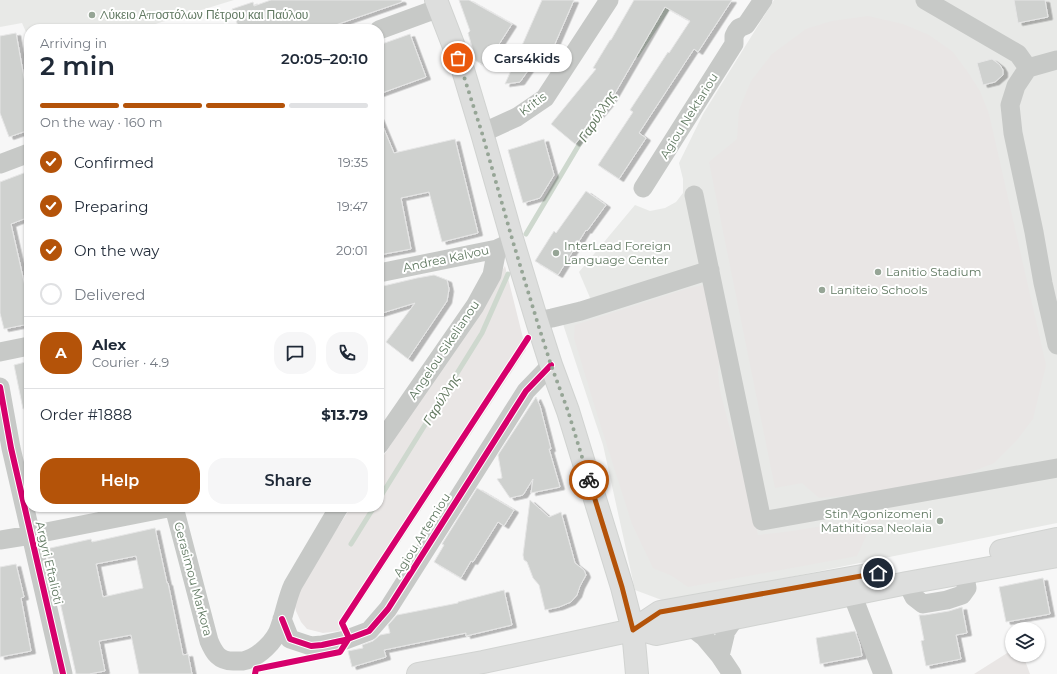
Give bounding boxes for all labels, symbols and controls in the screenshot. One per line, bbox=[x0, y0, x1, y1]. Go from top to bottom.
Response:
place label: Λύκειο Αποστόλων Πέτρου και Παύλου bbox=[100, 7, 308, 22]
marker: Λύκειο Αποστόλων Πέτρου και Παύλου bbox=[87, 10, 97, 20]
text: Arriving in bbox=[40, 35, 107, 51]
pin bbox=[441, 41, 475, 75]
callout: Cars4kids bbox=[482, 44, 572, 72]
icon: bag bbox=[447, 47, 469, 69]
text: 20:05–20:10 bbox=[281, 49, 368, 68]
text: 2 min bbox=[40, 50, 115, 82]
text: Cars4kids bbox=[494, 50, 560, 66]
street label: Agiou Nektariou bbox=[656, 70, 721, 161]
water label: Γαρύλλης bbox=[575, 87, 620, 144]
street label: Kritis bbox=[516, 88, 549, 119]
text: On the way · 160 m bbox=[40, 114, 163, 130]
icon: check bbox=[40, 151, 62, 173]
text: Confirmed bbox=[74, 153, 154, 172]
text: 19:35 bbox=[338, 154, 368, 170]
icon: check bbox=[40, 195, 62, 217]
text: Preparing bbox=[74, 197, 149, 216]
text: 19:47 bbox=[337, 198, 368, 214]
place label: InterLead Foreign Language Center bbox=[564, 238, 671, 267]
icon: check bbox=[40, 239, 62, 261]
text: On the way bbox=[74, 241, 159, 260]
text: 20:01 bbox=[336, 242, 368, 258]
street label: Andrea Kalvou bbox=[402, 242, 490, 275]
marker: InterLead Foreign Language Center bbox=[551, 248, 561, 258]
place label: Lanitio Stadium bbox=[886, 264, 981, 279]
marker: Lanitio Stadium bbox=[873, 267, 883, 277]
place label: Laniteio Schools bbox=[830, 282, 928, 297]
text: Delivered bbox=[74, 285, 146, 304]
marker: Laniteio Schools bbox=[817, 285, 827, 295]
street label: Angelou Sikelianou bbox=[405, 297, 482, 402]
button: chat bbox=[274, 332, 316, 374]
button: phone bbox=[326, 332, 368, 374]
text: Alex bbox=[92, 335, 126, 354]
text: A bbox=[55, 343, 67, 362]
text: Courier · 4.9 bbox=[92, 354, 169, 370]
water label: Γαρύλλης bbox=[419, 370, 463, 428]
text: Order #1888 bbox=[40, 405, 132, 424]
text: $13.79 bbox=[321, 405, 368, 424]
button: Help bbox=[40, 458, 200, 504]
button: Share bbox=[208, 458, 368, 504]
courier bbox=[569, 460, 609, 500]
icon: bike bbox=[578, 469, 600, 491]
street label: Agiou Artemiou bbox=[390, 490, 453, 579]
place label: Stin Agonizomeni Mathitiosa Neolaia bbox=[821, 506, 932, 535]
marker: Stin Agonizomeni Mathitiosa Neolaia bbox=[935, 516, 945, 526]
street label: Argyri Eftalioti bbox=[33, 520, 66, 606]
street label: Gerasimou Markora bbox=[171, 520, 216, 638]
pin bbox=[861, 556, 895, 590]
icon: home bbox=[867, 562, 889, 584]
map controls bbox=[1005, 622, 1045, 662]
button: layers bbox=[1005, 622, 1045, 662]

